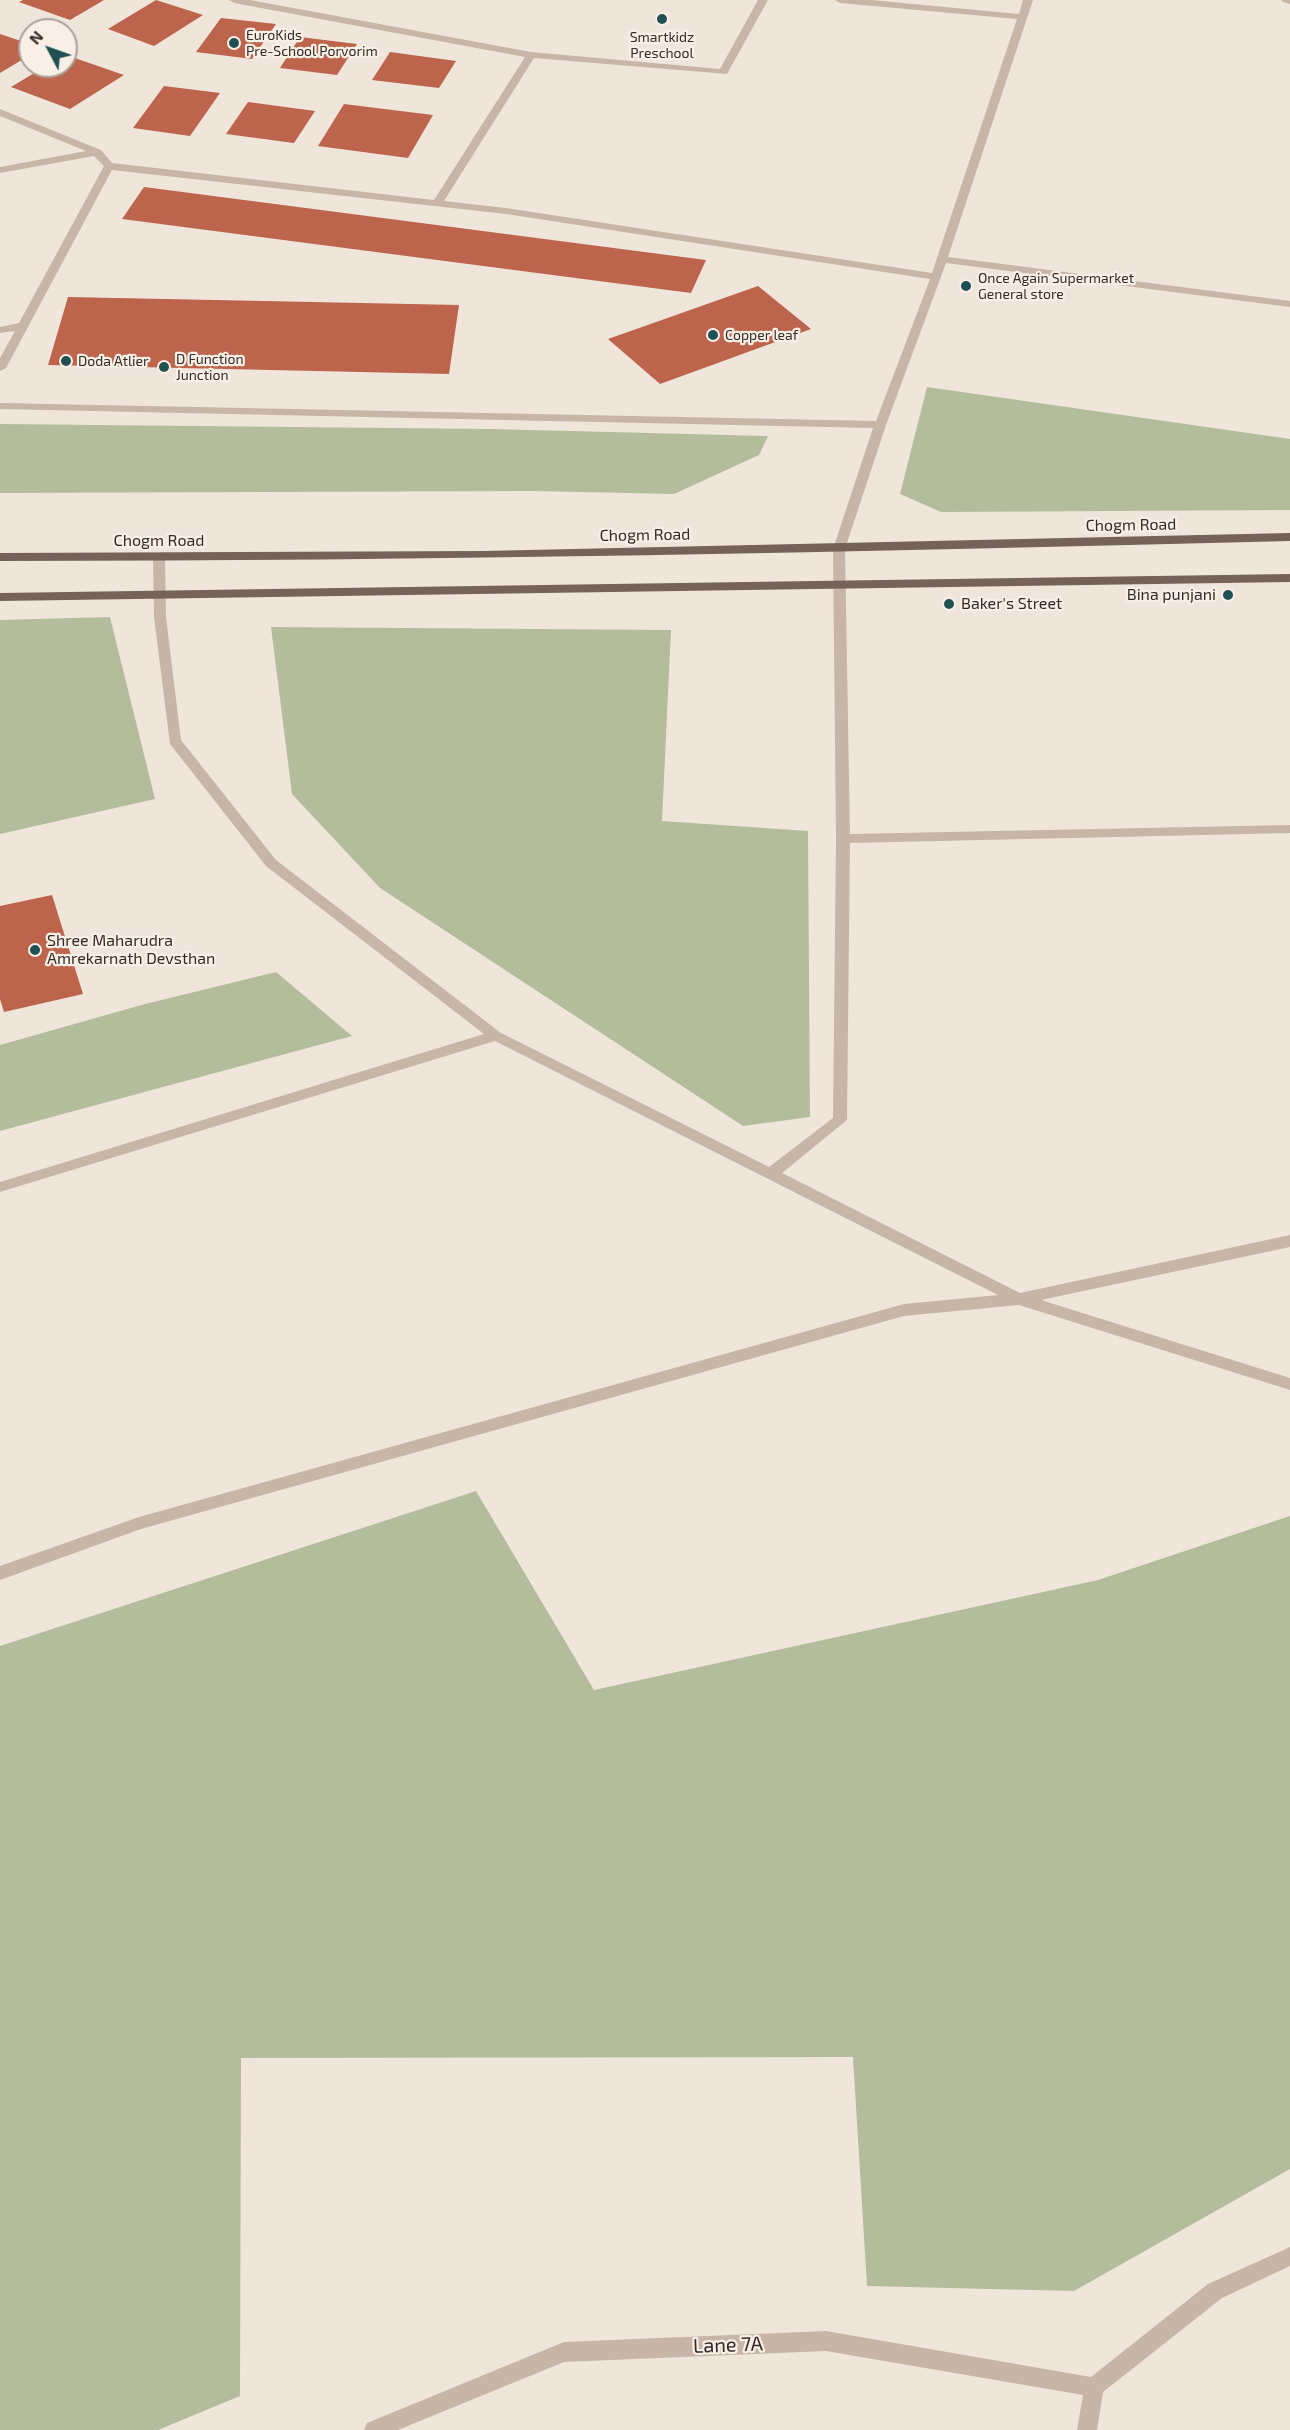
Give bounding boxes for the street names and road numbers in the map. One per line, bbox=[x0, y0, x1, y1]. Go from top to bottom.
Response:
street label: Chogm Road bbox=[1085, 515, 1177, 535]
street label: Chogm Road bbox=[599, 525, 691, 545]
street label: Chogm Road bbox=[114, 531, 204, 551]
street label: Lane 7A bbox=[693, 2332, 763, 2358]

